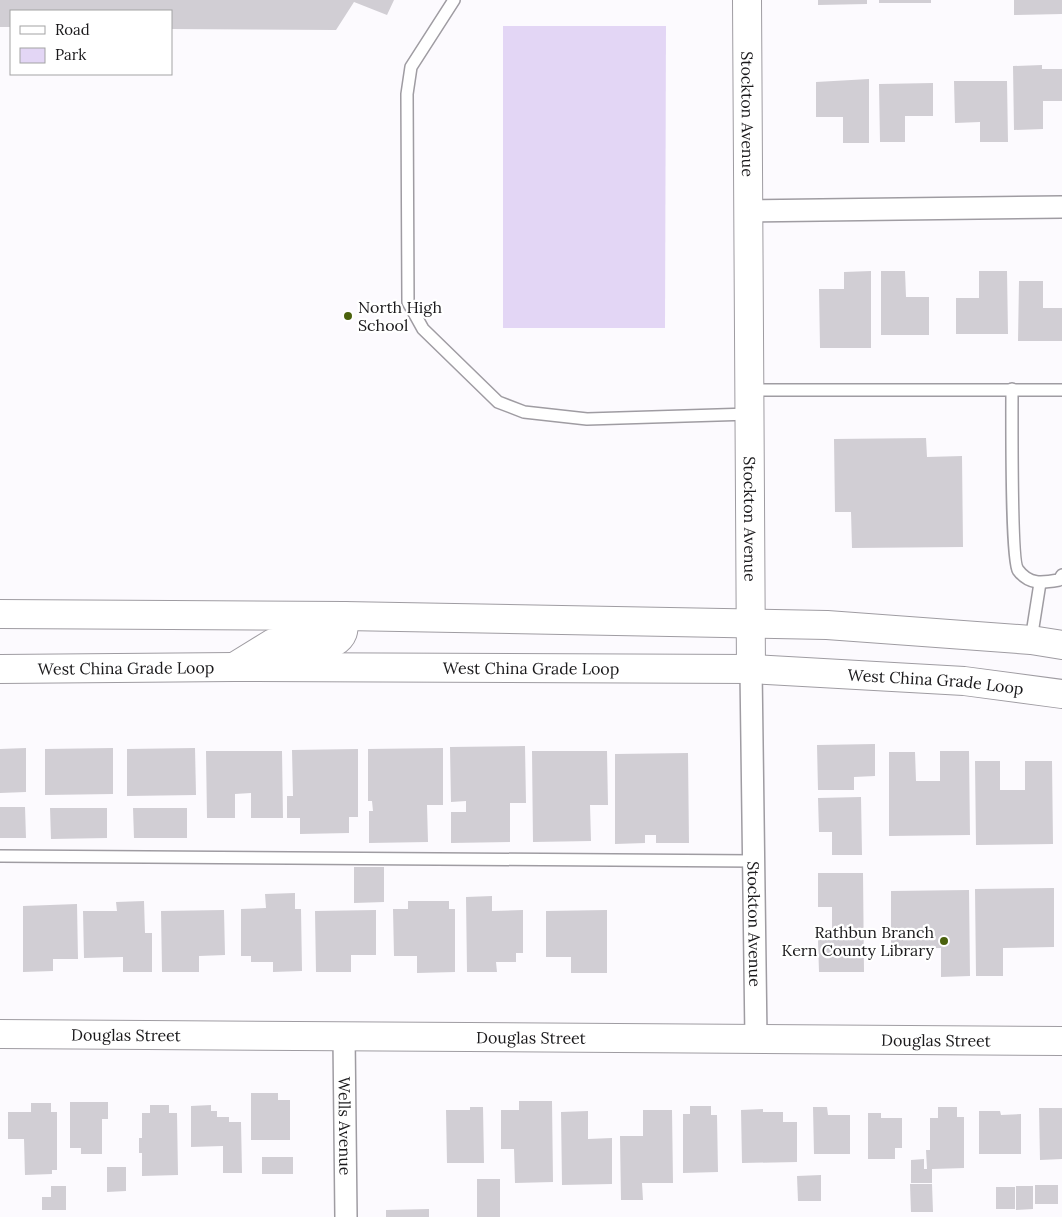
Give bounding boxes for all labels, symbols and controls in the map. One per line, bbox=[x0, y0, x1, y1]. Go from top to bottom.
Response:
legend bbox=[10, 10, 172, 75]
text: Road bbox=[55, 20, 90, 39]
text: Park bbox=[55, 45, 86, 64]
street label: Stockton Avenue bbox=[737, 51, 758, 177]
place label: North High School bbox=[358, 297, 443, 335]
marker: North High School bbox=[342, 310, 354, 322]
street label: Stockton Avenue bbox=[740, 456, 760, 582]
street label: West China Grade Loop bbox=[38, 657, 214, 679]
street label: West China Grade Loop bbox=[443, 658, 619, 678]
street label: West China Grade Loop bbox=[847, 664, 1025, 699]
street label: Stockton Avenue bbox=[744, 861, 765, 987]
place label: Rathbun Branch Kern County Library bbox=[781, 922, 935, 960]
marker: Rathbun Branch Kern County Library bbox=[938, 935, 950, 947]
street label: Douglas Street bbox=[71, 1024, 182, 1045]
street label: Douglas Street bbox=[476, 1027, 587, 1048]
street label: Douglas Street bbox=[881, 1030, 992, 1051]
street label: Wells Avenue bbox=[334, 1077, 356, 1176]

